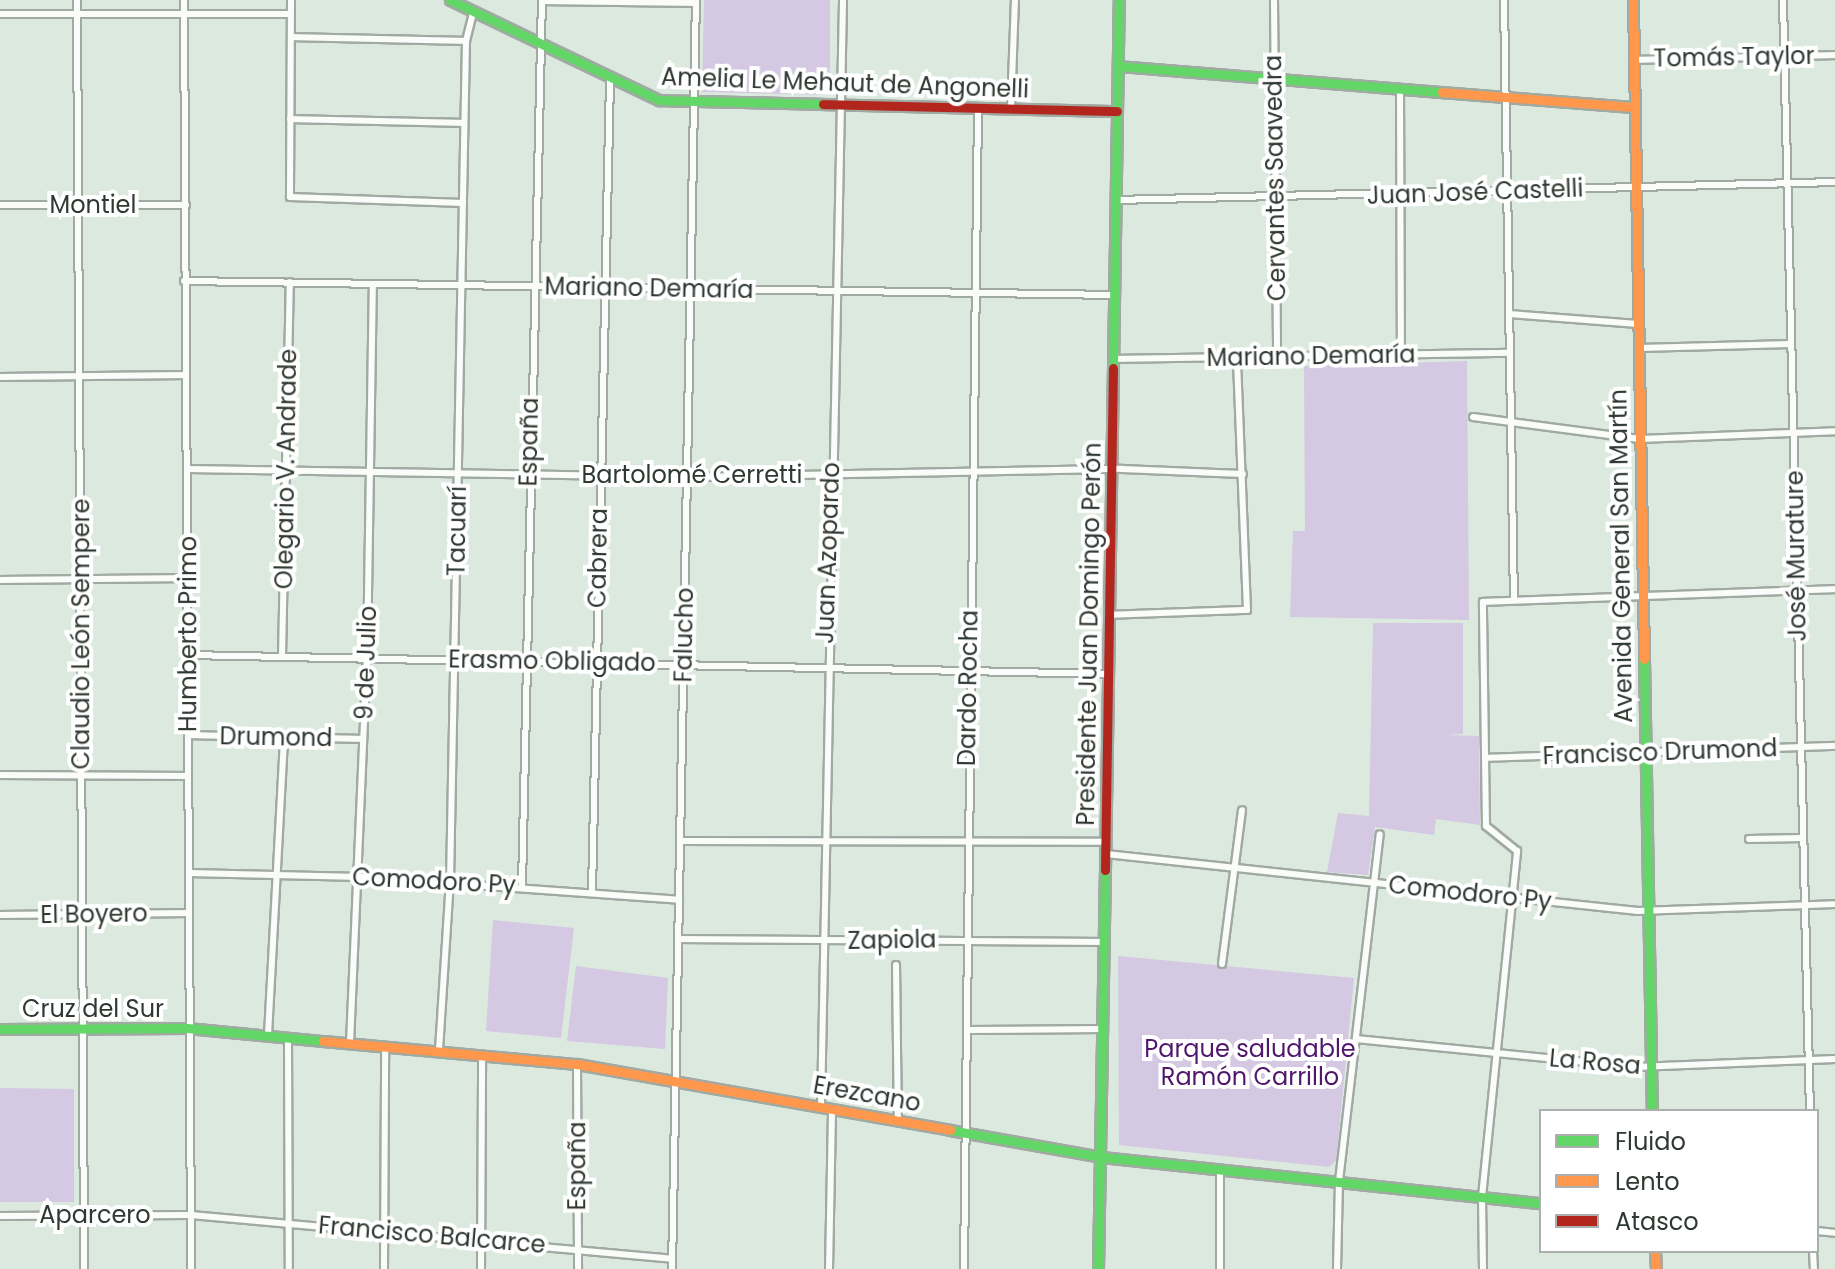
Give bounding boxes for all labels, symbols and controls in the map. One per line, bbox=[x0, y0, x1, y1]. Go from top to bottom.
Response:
street label: Tomás Taylor bbox=[1653, 41, 1815, 73]
street label: Cervantes Saavedra bbox=[1258, 55, 1292, 301]
street label: Amelia Le Mehaut de Angonelli bbox=[661, 62, 1029, 104]
street label: Juan José Castelli bbox=[1366, 174, 1584, 210]
street label: Montiel bbox=[50, 191, 136, 219]
street label: Mariano Demaría bbox=[544, 272, 754, 304]
street label: Mariano Demaría bbox=[1206, 340, 1416, 372]
street label: Olegario V. Andrade bbox=[270, 349, 302, 589]
street label: Avenida General San Martín bbox=[1604, 389, 1638, 723]
street label: España bbox=[514, 397, 544, 487]
street label: Presidente Juan Domingo Perón bbox=[1071, 442, 1107, 826]
street label: Bartolomé Cerretti bbox=[582, 461, 802, 489]
street label: Juan Azopardo bbox=[810, 462, 846, 644]
street label: José Murature bbox=[1780, 470, 1812, 642]
street label: Tacuarí bbox=[442, 486, 472, 576]
street label: Claudio León Sempere bbox=[67, 499, 95, 769]
street label: Cabrera bbox=[583, 508, 613, 608]
street label: Humberto Primo bbox=[174, 536, 202, 732]
street label: Falucho bbox=[669, 587, 699, 683]
street label: 9 de Julio bbox=[350, 605, 382, 721]
street label: Dardo Rocha bbox=[952, 610, 984, 766]
street label: Erasmo Obligado bbox=[448, 645, 656, 677]
street label: Drumond bbox=[219, 722, 333, 752]
street label: Francisco Drumond bbox=[1542, 734, 1778, 770]
street label: Comodoro Py bbox=[352, 862, 516, 900]
street label: Comodoro Py bbox=[1387, 870, 1553, 916]
street label: El Boyero bbox=[40, 899, 148, 929]
street label: Zapiola bbox=[847, 925, 937, 955]
street label: Cruz del Sur bbox=[22, 995, 164, 1023]
park label: Parque saludable Ramón Carrillo bbox=[1144, 1035, 1356, 1091]
street label: La Rosa bbox=[1548, 1044, 1642, 1080]
street label: Erezcano bbox=[811, 1070, 923, 1118]
legend bbox=[1539, 1109, 1819, 1253]
street label: España bbox=[563, 1122, 591, 1210]
text: Fluido bbox=[1615, 1125, 1686, 1158]
text: Lento bbox=[1615, 1165, 1680, 1198]
street label: Aparcero bbox=[39, 1201, 151, 1229]
text: Atasco bbox=[1615, 1205, 1699, 1238]
street label: Francisco Balcarce bbox=[317, 1211, 547, 1259]

